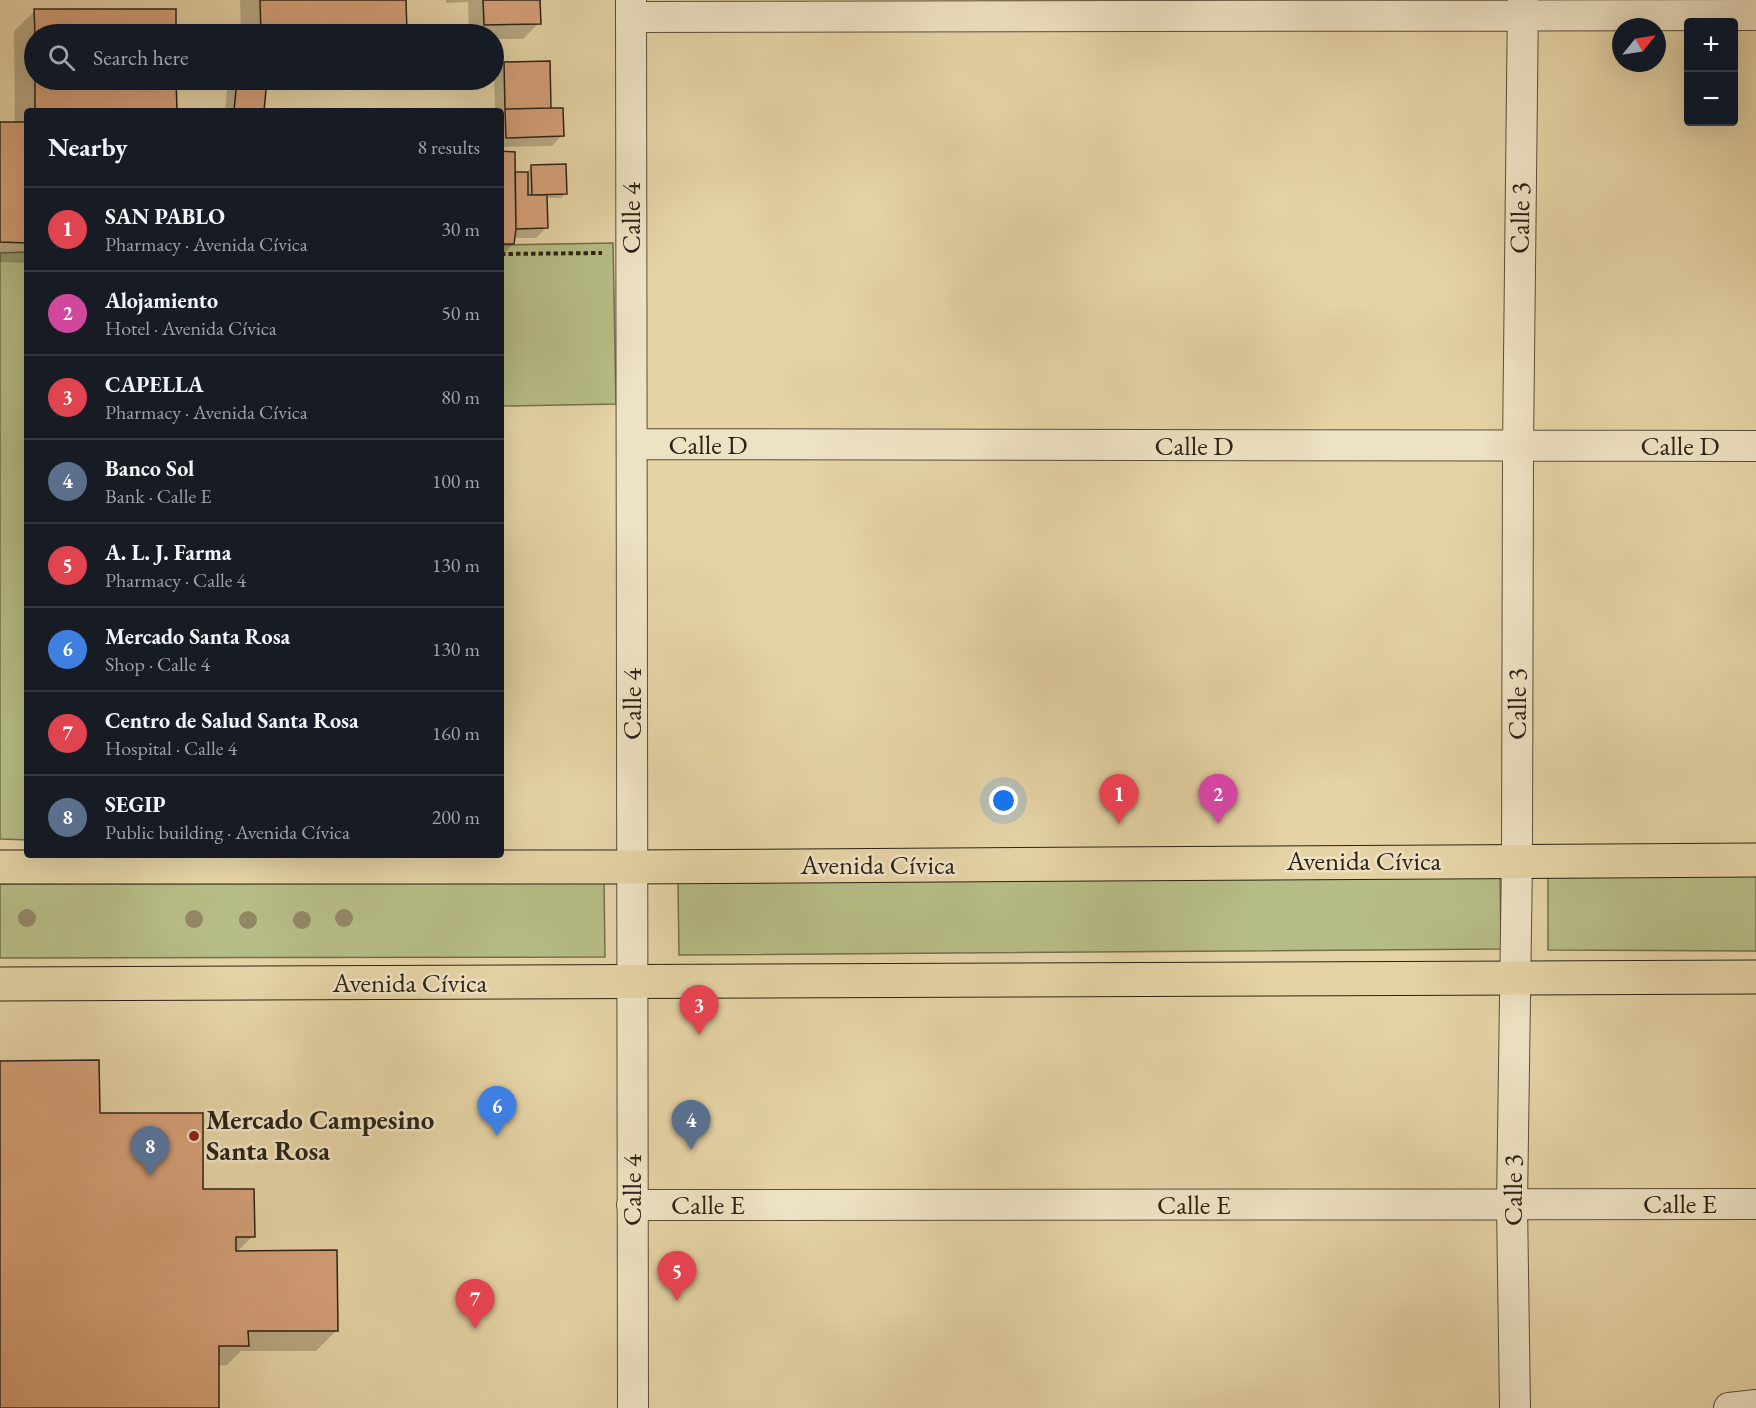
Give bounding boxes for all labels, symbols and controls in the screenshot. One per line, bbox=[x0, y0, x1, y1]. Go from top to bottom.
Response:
north arrow bbox=[1612, 18, 1666, 72]
map controls bbox=[1684, 18, 1738, 126]
button: + bbox=[1684, 18, 1738, 72]
search box bbox=[24, 24, 504, 90]
icon: search bbox=[45, 41, 78, 74]
text: Search here bbox=[93, 43, 188, 72]
button: − bbox=[1684, 72, 1738, 126]
text: Nearby bbox=[48, 130, 128, 164]
text: 8 results bbox=[417, 134, 480, 160]
street label: Calle 4 bbox=[613, 181, 648, 254]
street label: Calle 3 bbox=[1501, 182, 1538, 254]
text: SAN PABLO bbox=[105, 202, 225, 231]
text: 1 bbox=[62, 216, 73, 242]
text: 30 m bbox=[441, 216, 480, 242]
text: Pharmacy · Avenida Cívica bbox=[105, 231, 308, 257]
text: Alojamiento bbox=[105, 286, 218, 315]
text: 2 bbox=[62, 300, 73, 326]
text: 50 m bbox=[441, 300, 480, 326]
text: Hotel · Avenida Cívica bbox=[105, 315, 277, 341]
text: CAPELLA bbox=[105, 370, 204, 399]
text: 3 bbox=[62, 384, 73, 410]
text: 80 m bbox=[441, 384, 480, 410]
text: Pharmacy · Avenida Cívica bbox=[105, 399, 308, 425]
street label: Calle D bbox=[668, 427, 748, 462]
street label: Calle D bbox=[1154, 428, 1234, 463]
street label: Calle D bbox=[1640, 428, 1720, 463]
text: Banco Sol bbox=[105, 454, 194, 483]
text: 4 bbox=[62, 468, 73, 494]
text: 100 m bbox=[432, 468, 480, 494]
text: Bank · Calle E bbox=[105, 483, 212, 509]
text: A. L. J. Farma bbox=[105, 538, 231, 567]
text: 5 bbox=[62, 552, 73, 578]
text: 130 m bbox=[432, 552, 480, 578]
text: Pharmacy · Calle 4 bbox=[105, 567, 246, 593]
text: Mercado Santa Rosa bbox=[105, 622, 290, 651]
text: 6 bbox=[62, 636, 73, 662]
text: 130 m bbox=[432, 636, 480, 662]
text: Shop · Calle 4 bbox=[105, 651, 210, 677]
street label: Calle 4 bbox=[614, 667, 649, 740]
street label: Calle 3 bbox=[1499, 668, 1534, 740]
text: Centro de Salud Santa Rosa bbox=[105, 706, 359, 735]
text: 7 bbox=[62, 720, 73, 746]
text: 160 m bbox=[432, 720, 480, 746]
text: Hospital · Calle 4 bbox=[105, 735, 237, 761]
pin: 1 bbox=[1100, 774, 1138, 824]
pin: 2 bbox=[1198, 774, 1238, 824]
your location bbox=[989, 786, 1018, 815]
text: SEGIP bbox=[105, 790, 166, 819]
text: 8 bbox=[62, 804, 73, 830]
text: 200 m bbox=[432, 804, 480, 830]
text: Public building · Avenida Cívica bbox=[105, 819, 350, 845]
street label: Avenida Cívica bbox=[1286, 843, 1442, 878]
street label: Avenida Cívica bbox=[800, 847, 956, 882]
street label: Avenida Cívica bbox=[332, 965, 488, 1000]
pin: 3 bbox=[680, 986, 718, 1035]
pin: 6 bbox=[478, 1086, 516, 1136]
pin: 4 bbox=[672, 1100, 710, 1150]
place label: Mercado Campesino Santa Rosa bbox=[206, 1102, 434, 1168]
pin: 8 bbox=[130, 1126, 170, 1176]
marker: Mercado Campesino Santa Rosa bbox=[187, 1129, 201, 1143]
street label: Calle 4 bbox=[614, 1153, 649, 1226]
street label: Calle 3 bbox=[1495, 1154, 1530, 1226]
street label: Calle E bbox=[1643, 1186, 1717, 1221]
street label: Calle E bbox=[671, 1187, 745, 1222]
street label: Calle E bbox=[1157, 1187, 1231, 1222]
pin: 5 bbox=[658, 1252, 696, 1301]
pin: 7 bbox=[456, 1280, 494, 1329]

